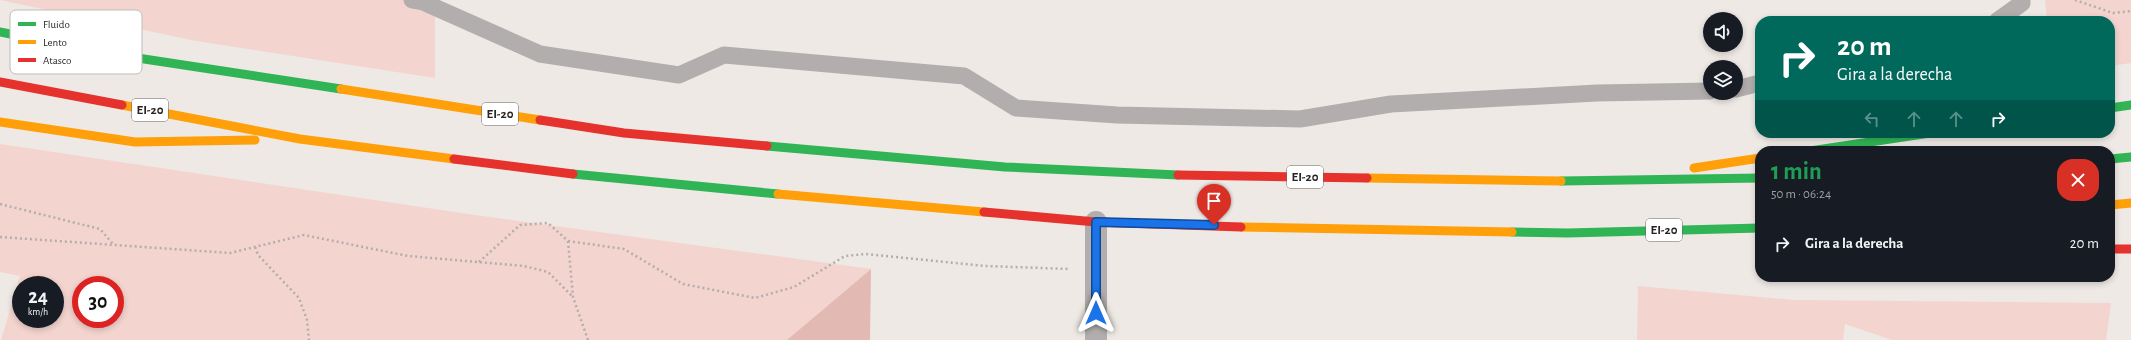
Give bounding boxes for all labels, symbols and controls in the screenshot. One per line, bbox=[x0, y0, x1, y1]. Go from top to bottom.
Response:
legend bbox=[10, 10, 142, 74]
map controls bbox=[1703, 12, 1743, 100]
button: sound bbox=[1703, 12, 1743, 52]
text: Fluido bbox=[43, 19, 70, 30]
icon: right bbox=[1771, 32, 1823, 84]
text: 20 m bbox=[1837, 33, 1892, 61]
text: Lento bbox=[43, 37, 67, 48]
text: Atasco bbox=[43, 55, 71, 66]
button: layers bbox=[1703, 60, 1743, 100]
text: Gira a la derecha bbox=[1837, 66, 1952, 84]
road number: EI-20 bbox=[132, 99, 168, 121]
road number: EI-20 bbox=[482, 103, 518, 125]
icon: left bbox=[1861, 108, 1883, 130]
icon: ahead bbox=[1903, 108, 1925, 130]
icon: ahead bbox=[1945, 108, 1967, 130]
icon: right bbox=[1987, 108, 2009, 130]
button: close bbox=[2057, 159, 2099, 201]
text: 1 min bbox=[1771, 160, 1822, 184]
road number: EI-20 bbox=[1287, 166, 1323, 188]
pin bbox=[1197, 184, 1231, 225]
text: 50 m · 06:24 bbox=[1771, 188, 1831, 201]
icon: arrive bbox=[1203, 190, 1225, 212]
road number: EI-20 bbox=[1646, 219, 1682, 241]
icon: right bbox=[1771, 233, 1793, 255]
text: Gira a la derecha bbox=[1805, 236, 1904, 251]
text: 20 m bbox=[2070, 236, 2099, 251]
speed limit sign: 30 bbox=[72, 276, 124, 328]
text: 24 bbox=[28, 287, 48, 307]
position arrow bbox=[1075, 292, 1117, 334]
text: km/h bbox=[28, 307, 48, 317]

